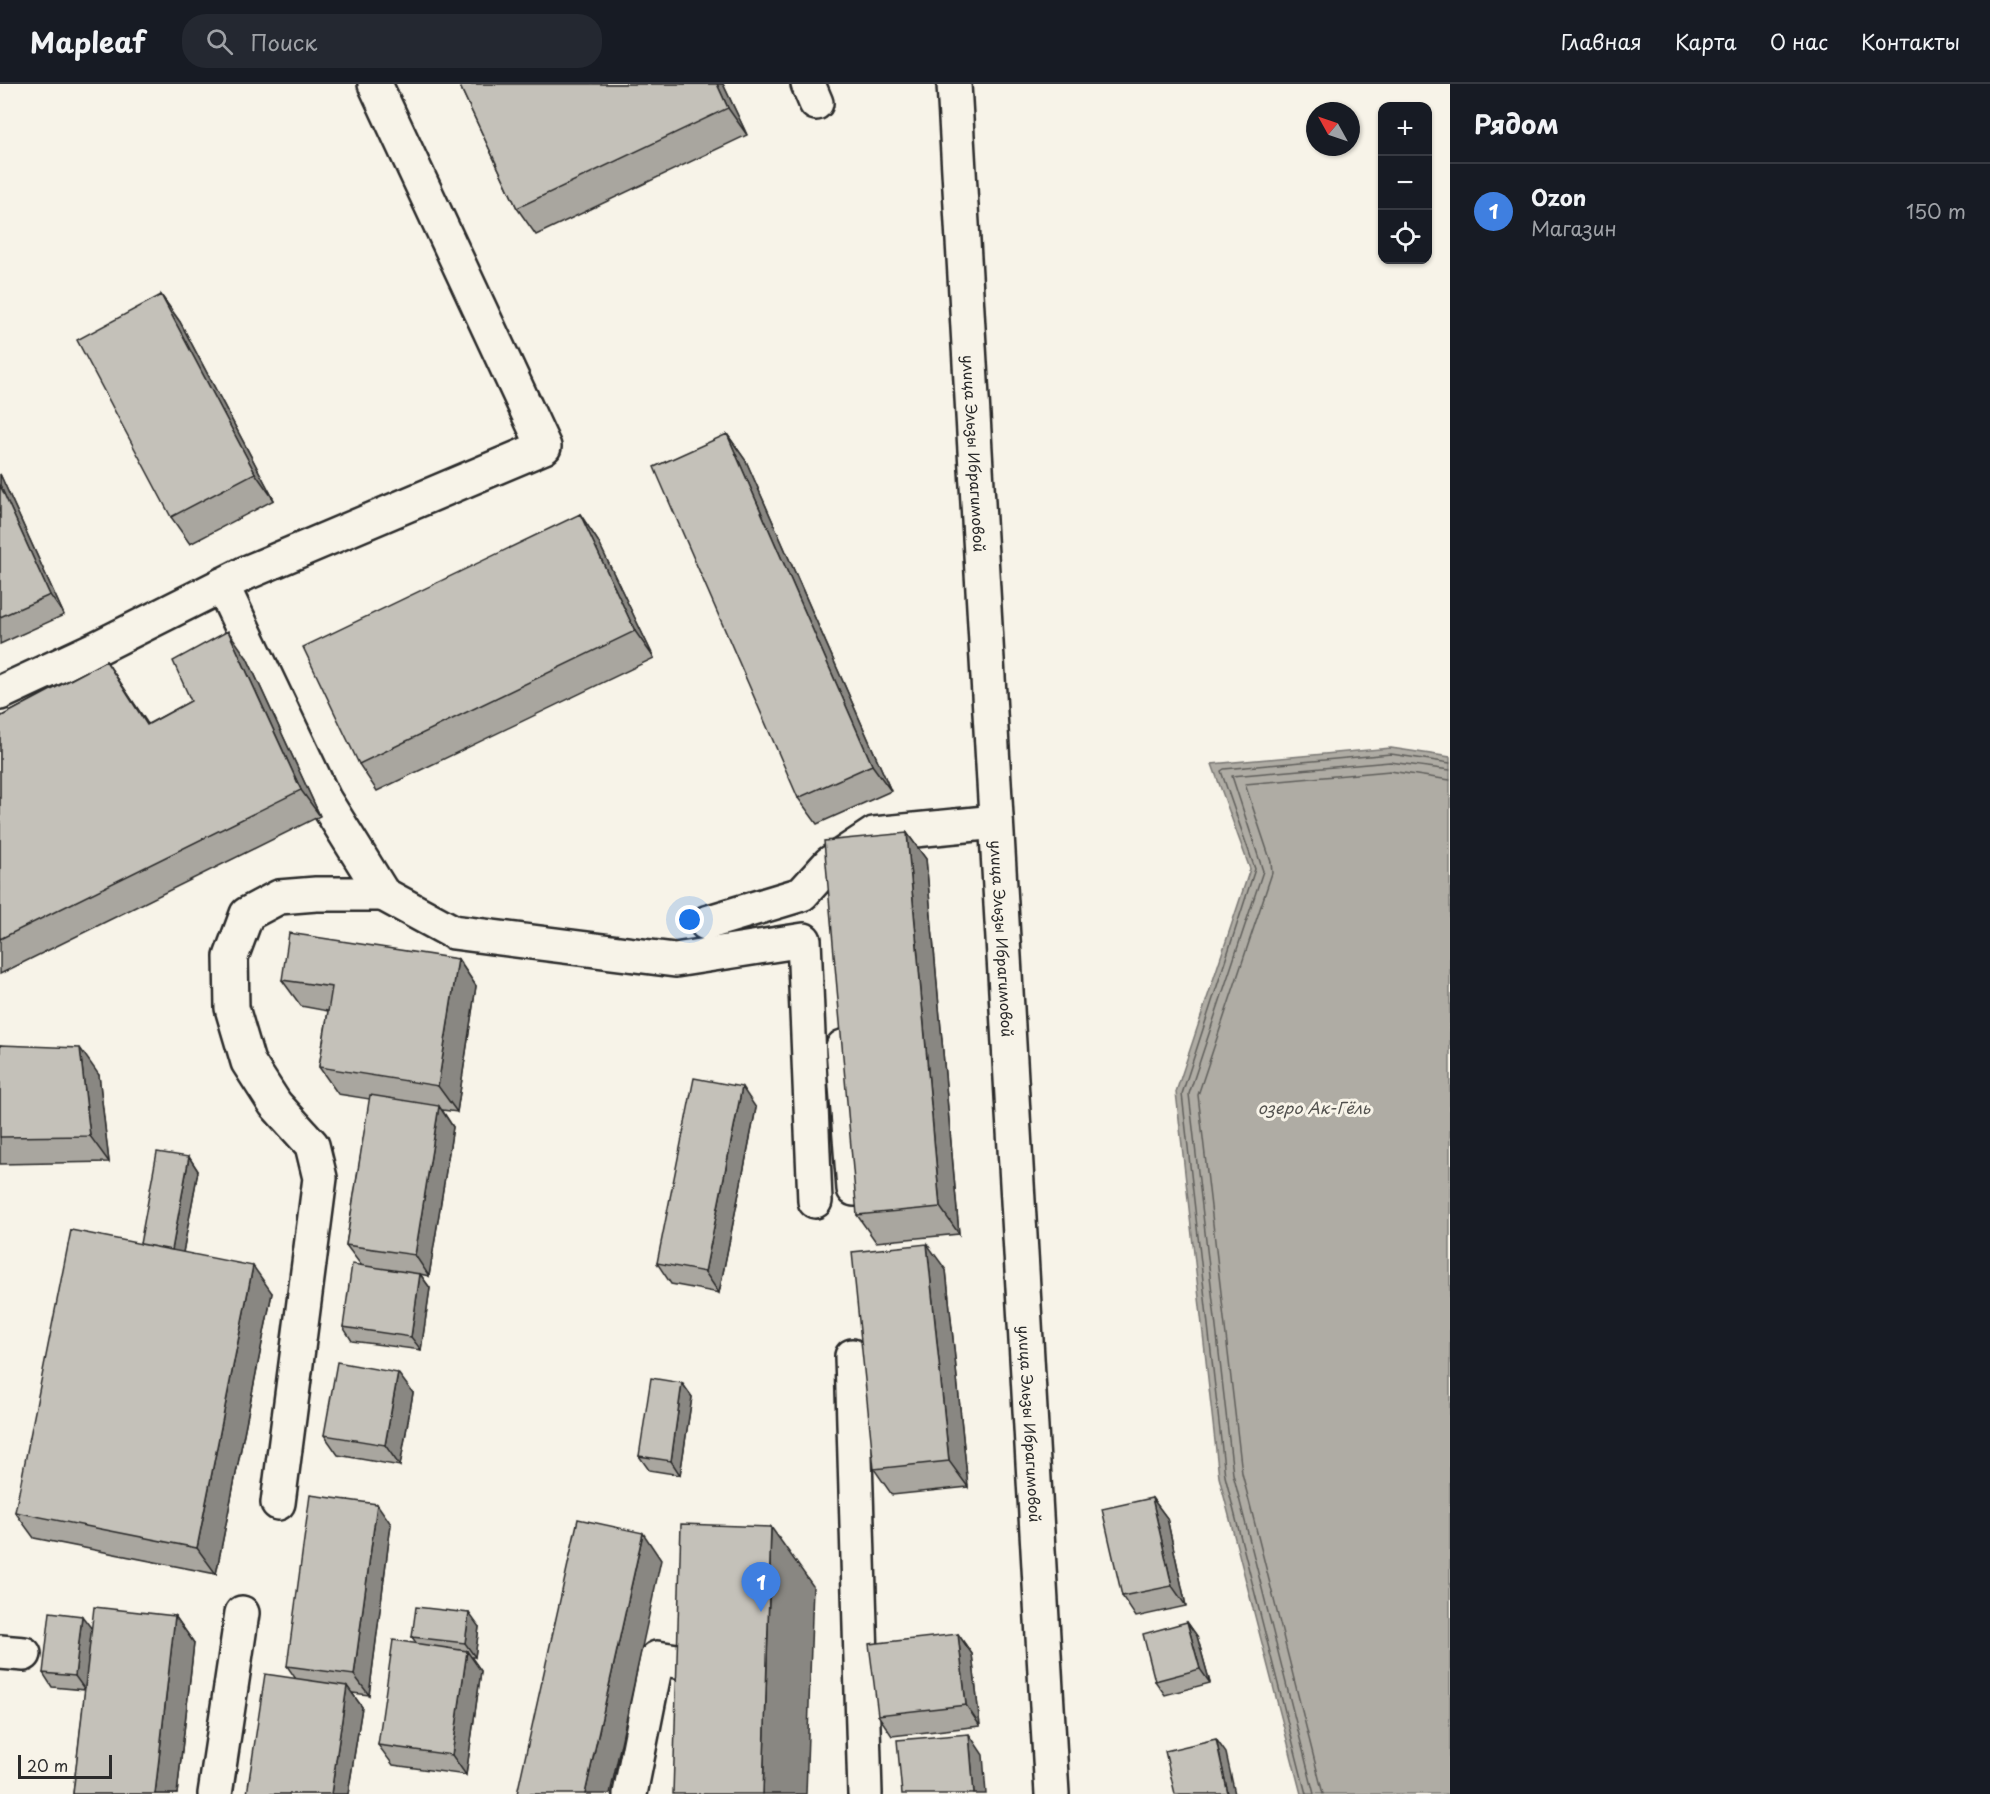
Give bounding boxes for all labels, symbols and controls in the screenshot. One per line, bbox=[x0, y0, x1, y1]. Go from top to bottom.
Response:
search box bbox=[182, 14, 602, 68]
text: Mapleaf bbox=[30, 20, 146, 63]
icon: search bbox=[203, 25, 236, 58]
text: Поиск bbox=[251, 25, 317, 58]
text: Главная bbox=[1561, 25, 1642, 57]
text: Карта bbox=[1675, 25, 1737, 57]
text: О нас bbox=[1770, 25, 1828, 57]
text: Контакты bbox=[1861, 25, 1960, 57]
north arrow bbox=[1306, 102, 1360, 156]
map controls bbox=[1378, 102, 1432, 264]
button: + bbox=[1378, 102, 1432, 156]
text: Рядом bbox=[1474, 104, 1559, 143]
button: − bbox=[1378, 156, 1432, 210]
text: Ozon bbox=[1531, 180, 1586, 213]
text: 1 bbox=[1489, 196, 1498, 226]
text: 150 m bbox=[1906, 196, 1966, 226]
button: locate bbox=[1378, 210, 1432, 264]
text: Магазин bbox=[1531, 213, 1617, 243]
street label: улица Эльзы Ибрагимовой bbox=[958, 354, 992, 552]
street label: улица Эльзы Ибрагимовой bbox=[986, 839, 1020, 1038]
your location bbox=[675, 905, 704, 934]
water label: озеро Ак-Гёль bbox=[1258, 1095, 1371, 1119]
street label: улица Эльзы Ибрагимовой bbox=[1014, 1325, 1048, 1523]
pin: 1 bbox=[742, 1562, 780, 1612]
scale bar bbox=[18, 1752, 112, 1780]
text: 20 m bbox=[27, 1753, 68, 1777]

